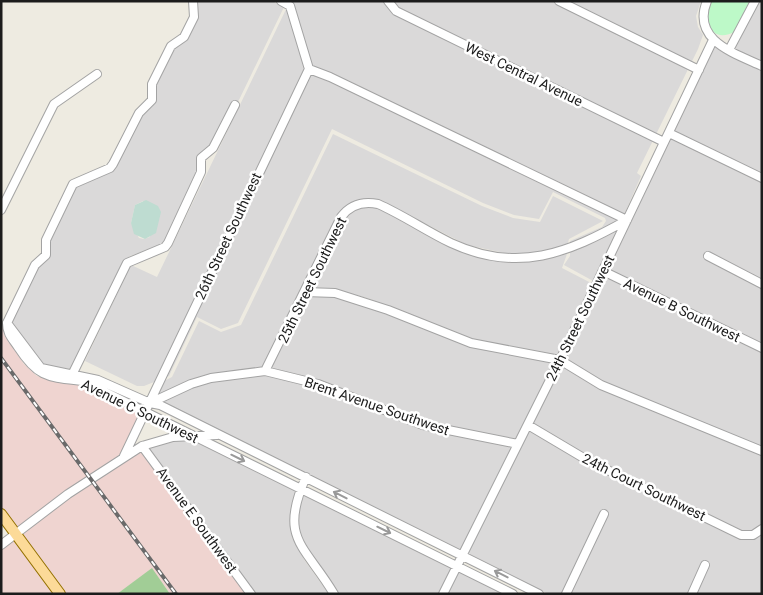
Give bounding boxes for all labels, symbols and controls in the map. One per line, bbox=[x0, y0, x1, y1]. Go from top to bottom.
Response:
street label: West Central Avenue bbox=[463, 39, 585, 109]
street label: 26th Street Southwest bbox=[192, 170, 265, 302]
street label: 25th Street Southwest bbox=[275, 214, 350, 346]
street label: 24th Street Southwest bbox=[543, 252, 618, 384]
street label: Avenue B Southwest bbox=[621, 275, 743, 345]
street label: Brent Avenue Southwest bbox=[303, 374, 452, 438]
street label: Avenue C Southwest bbox=[79, 376, 201, 446]
street label: 24th Court Southwest bbox=[580, 450, 709, 524]
one-way arrow bbox=[230, 454, 245, 463]
street label: Avenue E Southwest bbox=[153, 464, 241, 576]
one-way arrow bbox=[333, 490, 348, 499]
one-way arrow bbox=[376, 525, 391, 535]
one-way arrow bbox=[494, 569, 509, 578]

